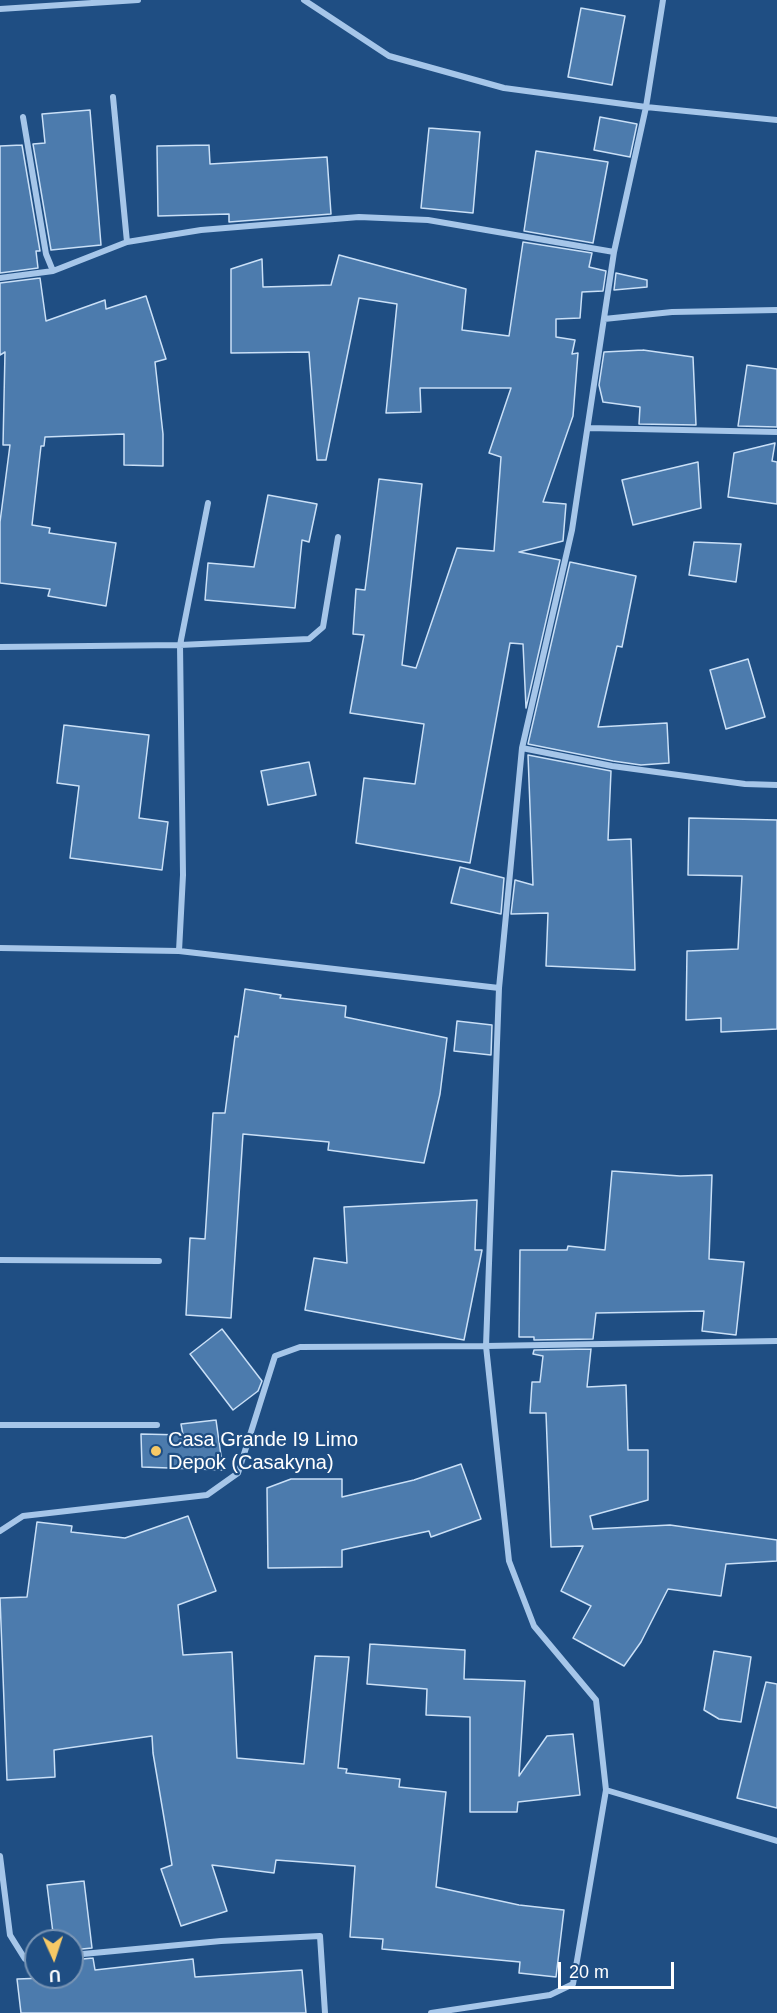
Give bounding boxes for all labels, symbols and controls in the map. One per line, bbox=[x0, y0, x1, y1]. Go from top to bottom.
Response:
place label: Casa Grande I9 Limo Depok (Casakyna) bbox=[168, 1428, 358, 1475]
marker: Casa Grande I9 Limo Depok (Casakyna) bbox=[149, 1444, 163, 1458]
north arrow bbox=[24, 1929, 84, 1989]
scale bar bbox=[561, 1950, 676, 1988]
text: 20 m bbox=[569, 1962, 609, 1982]
text: U bbox=[49, 1967, 61, 1984]

